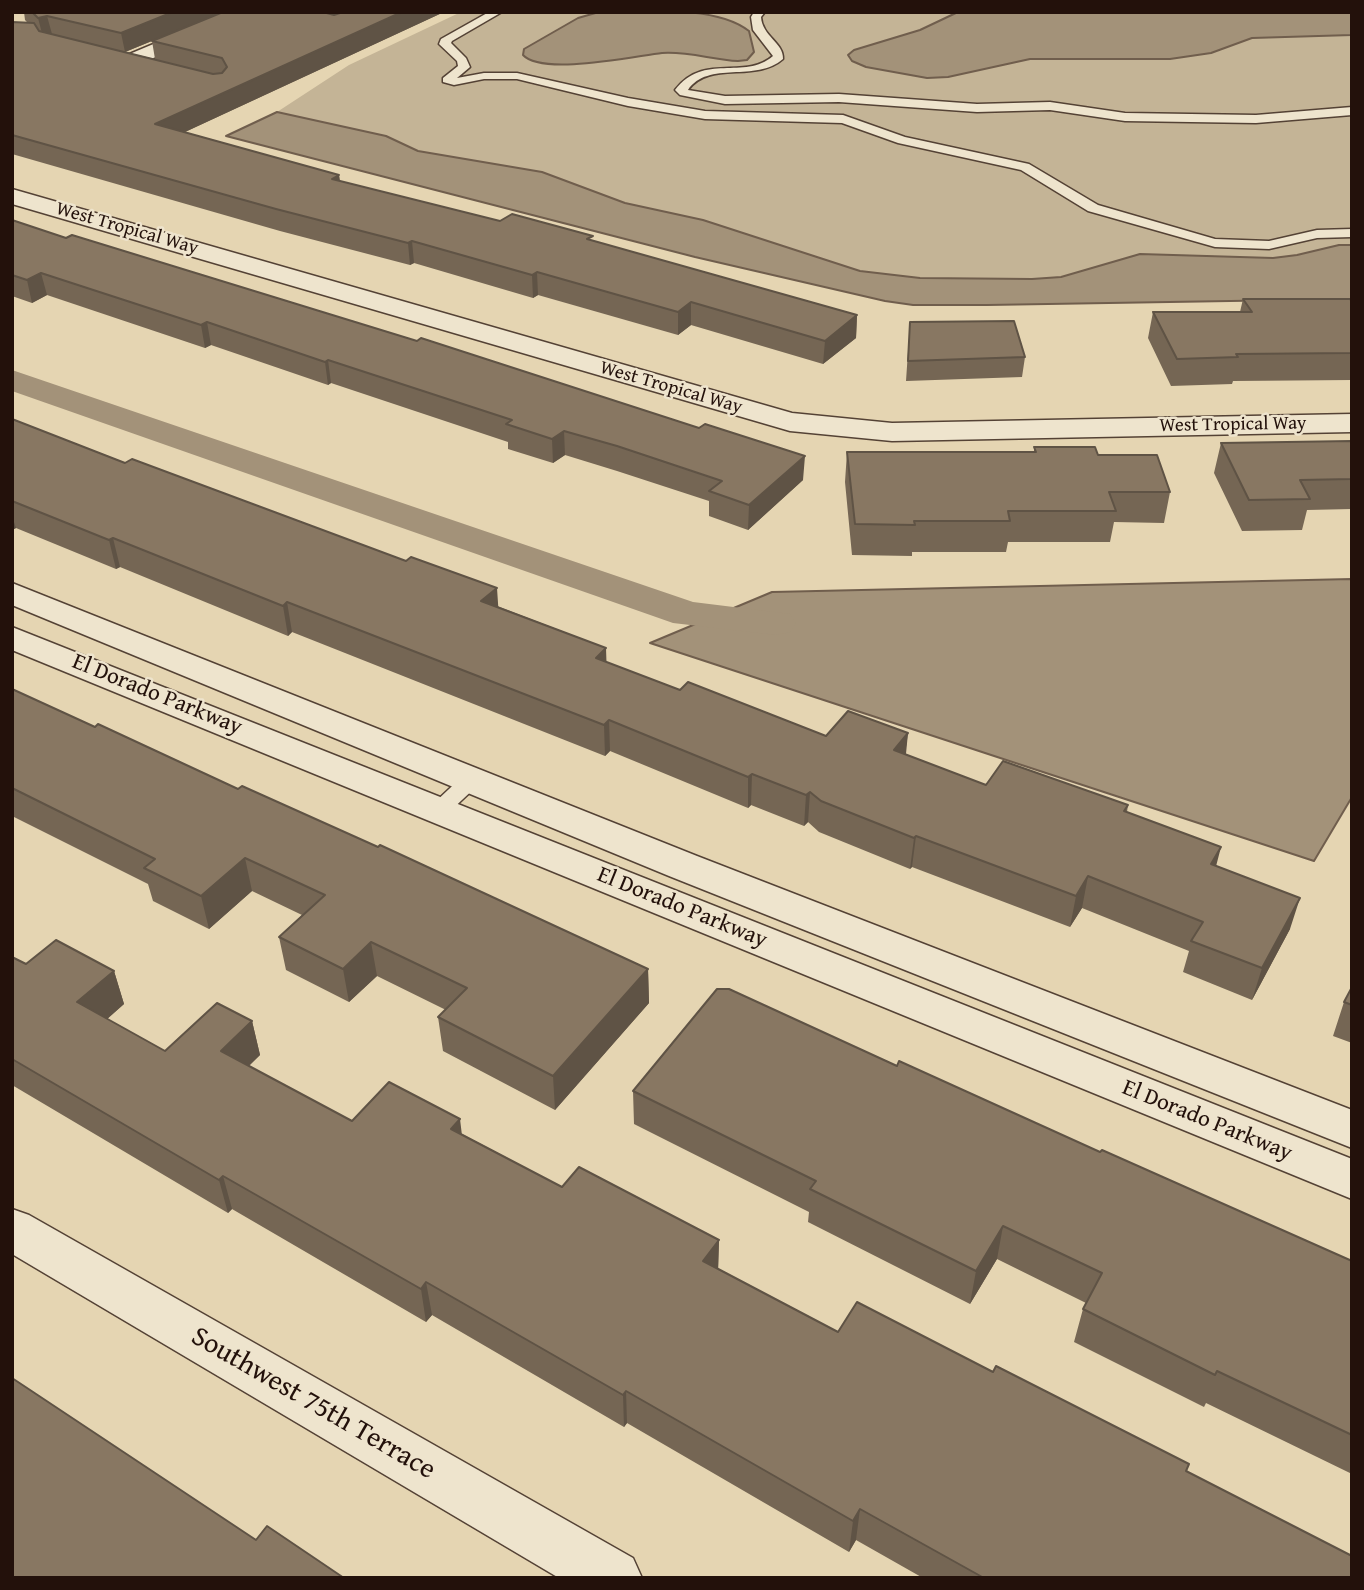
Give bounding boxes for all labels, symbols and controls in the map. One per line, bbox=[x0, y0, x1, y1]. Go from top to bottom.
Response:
street label: West Tropical Way bbox=[53, 198, 201, 260]
street label: West Tropical Way bbox=[597, 357, 745, 419]
street label: West Tropical Way bbox=[1159, 412, 1307, 438]
street label: El Dorado Parkway bbox=[68, 648, 246, 742]
street label: El Dorado Parkway bbox=[593, 861, 771, 955]
street label: El Dorado Parkway bbox=[1118, 1074, 1296, 1168]
street label: Southwest 75th Terrace bbox=[185, 1320, 441, 1488]

